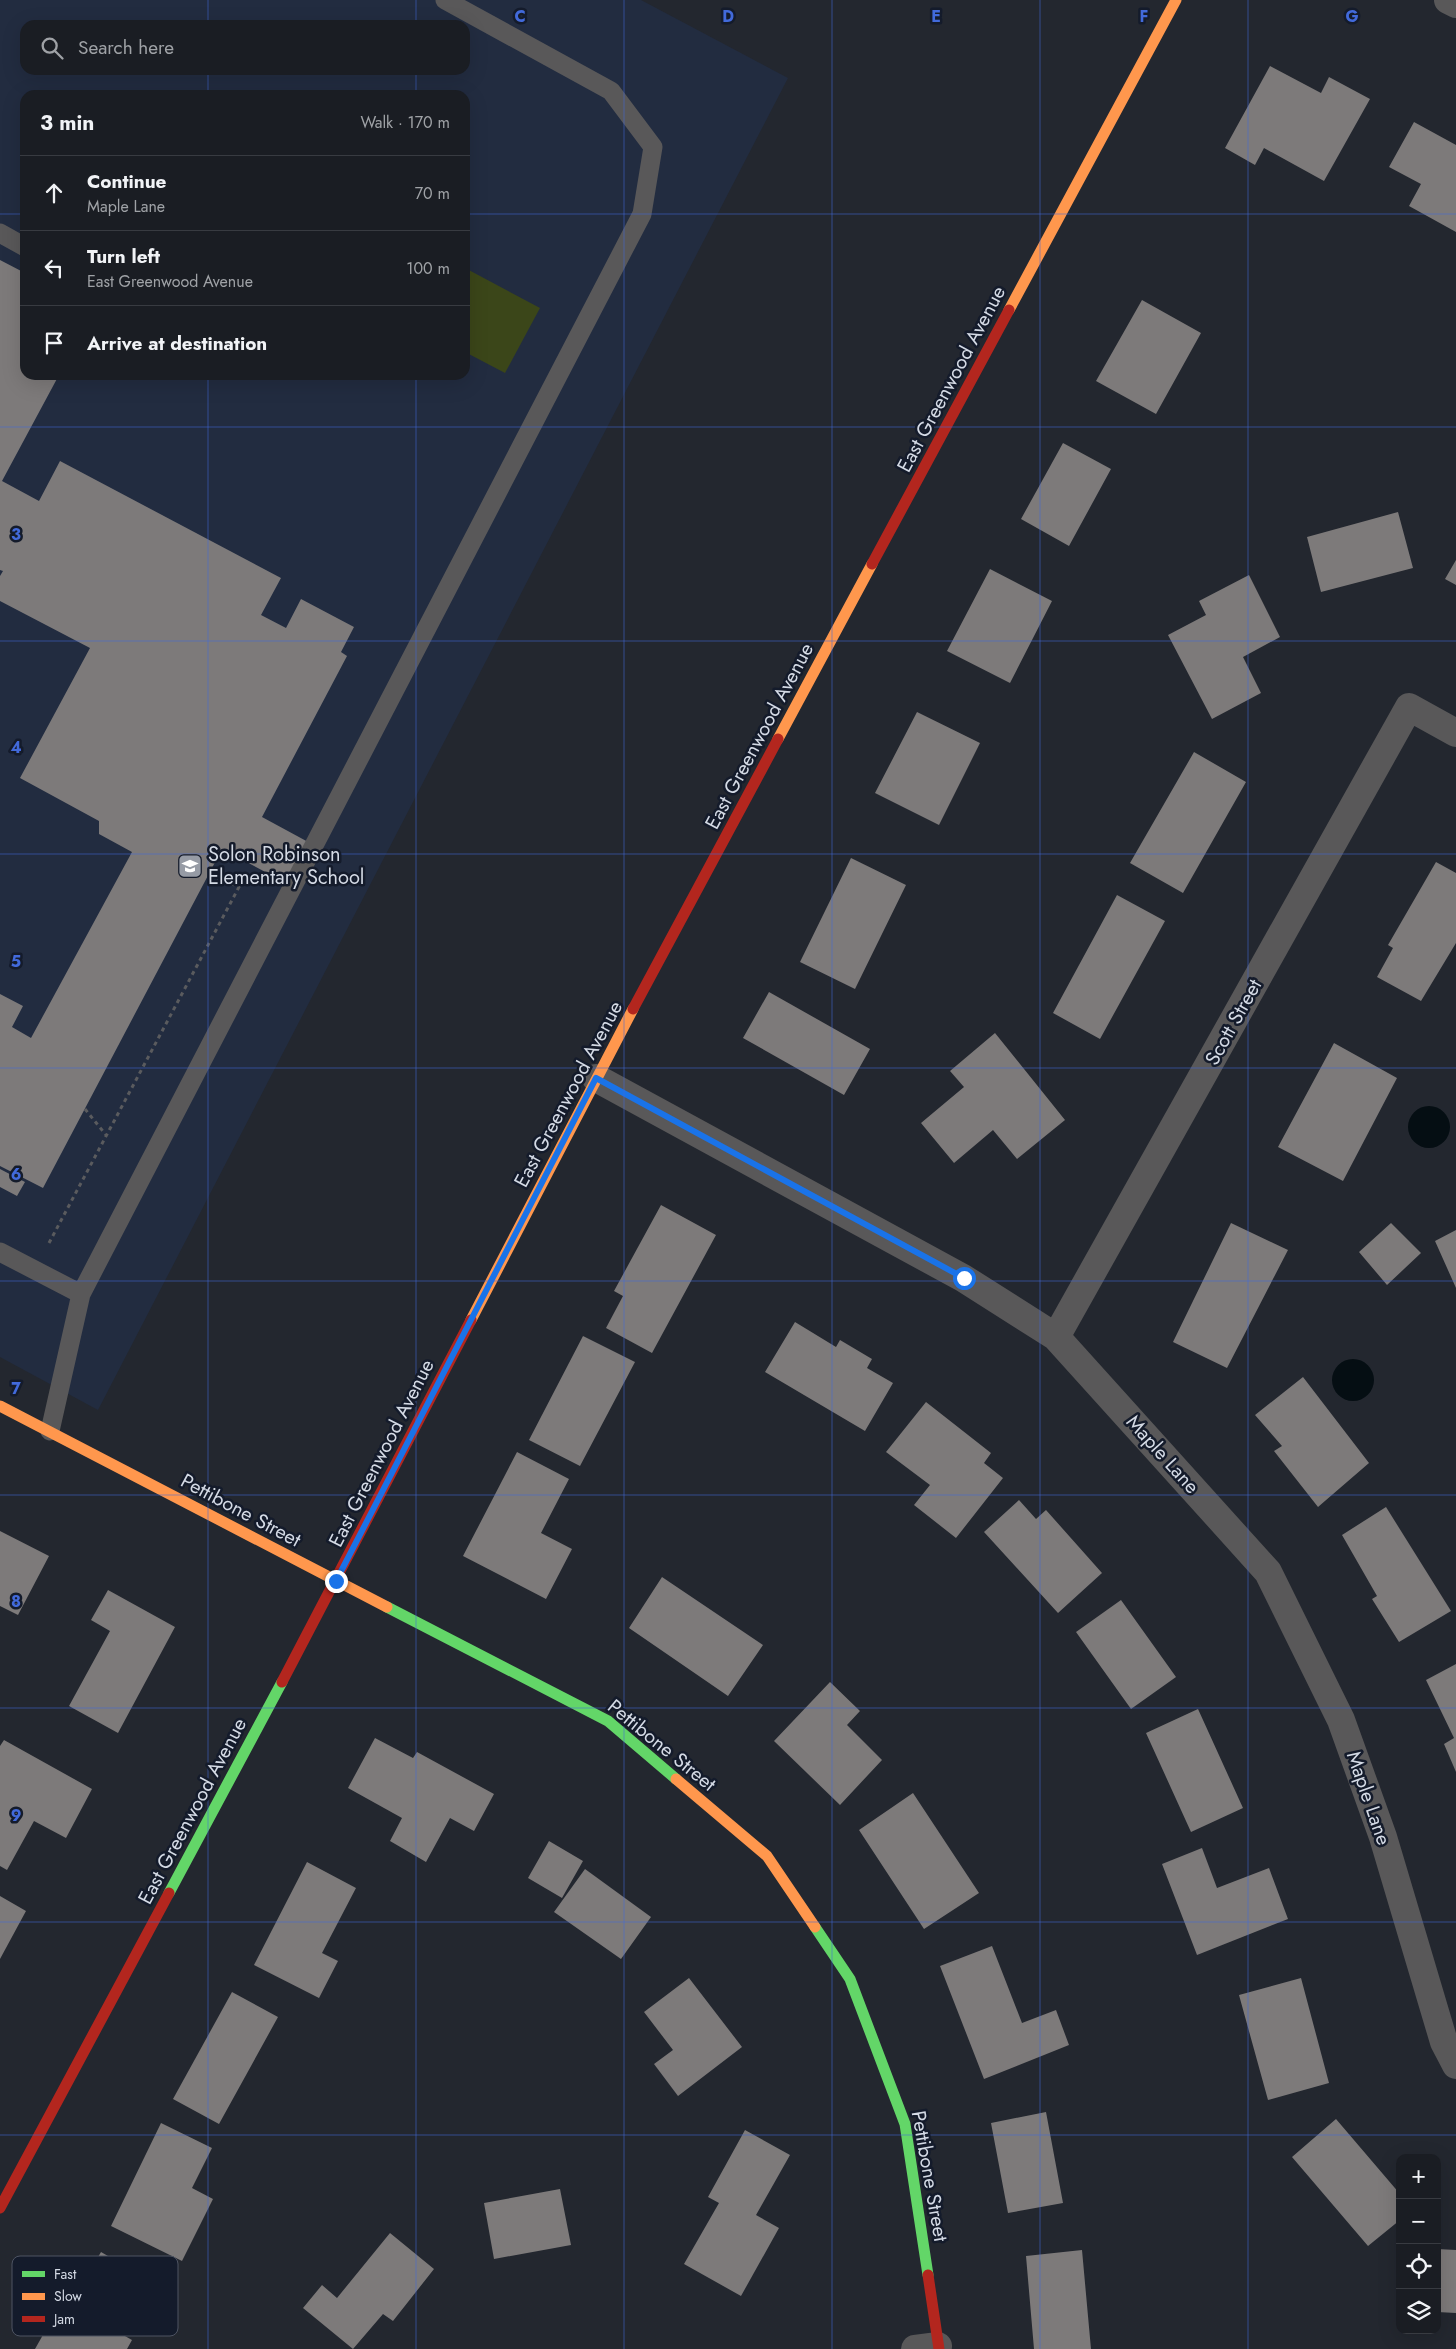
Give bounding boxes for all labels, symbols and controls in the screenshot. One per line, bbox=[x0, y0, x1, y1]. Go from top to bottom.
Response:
text: C bbox=[514, 5, 526, 28]
text: D bbox=[722, 5, 734, 28]
text: E bbox=[931, 5, 941, 28]
text: F bbox=[1140, 5, 1148, 28]
text: G bbox=[1345, 5, 1359, 28]
search box bbox=[20, 20, 470, 75]
icon: search bbox=[38, 34, 66, 62]
text: Search here bbox=[78, 34, 174, 61]
text: 3 min bbox=[40, 108, 94, 138]
text: Walk · 170 m bbox=[360, 111, 450, 134]
text: Continue bbox=[87, 168, 166, 195]
icon: ahead bbox=[40, 179, 68, 207]
text: 70 m bbox=[415, 182, 450, 205]
text: Maple Lane bbox=[87, 195, 165, 218]
text: Turn left bbox=[87, 243, 160, 270]
icon: left bbox=[40, 254, 68, 282]
text: 100 m bbox=[406, 257, 450, 280]
text: East Greenwood Avenue bbox=[87, 270, 253, 293]
street label: East Greenwood Avenue bbox=[890, 281, 1013, 478]
icon: arrive bbox=[40, 329, 68, 357]
text: Arrive at destination bbox=[87, 330, 267, 357]
text: 3 bbox=[11, 523, 21, 546]
street label: East Greenwood Avenue bbox=[698, 638, 821, 835]
text: 4 bbox=[10, 736, 22, 759]
place label: Solon Robinson Elementary School bbox=[208, 840, 364, 892]
school or university icon: Solon Robinson Elementary School bbox=[177, 853, 203, 879]
text: 5 bbox=[11, 950, 21, 973]
street label: Scott Street bbox=[1198, 974, 1269, 1071]
street label: East Greenwood Avenue bbox=[507, 996, 630, 1193]
text: 6 bbox=[11, 1163, 21, 1186]
route start bbox=[953, 1267, 976, 1290]
street label: East Greenwood Avenue bbox=[321, 1354, 441, 1552]
text: 7 bbox=[11, 1377, 21, 1400]
street label: Maple Lane bbox=[1119, 1408, 1206, 1500]
street label: Pettibone Street bbox=[176, 1467, 306, 1554]
route end bbox=[325, 1570, 348, 1593]
text: 8 bbox=[11, 1590, 21, 1613]
street label: Pettibone Street bbox=[601, 1692, 722, 1798]
street label: East Greenwood Avenue bbox=[131, 1713, 254, 1910]
street label: Maple Lane bbox=[1339, 1747, 1398, 1849]
text: 9 bbox=[11, 1804, 21, 1827]
street label: Pettibone Street bbox=[904, 2108, 955, 2244]
map controls bbox=[1396, 2154, 1441, 2334]
button: + bbox=[1396, 2154, 1441, 2199]
button: − bbox=[1396, 2199, 1441, 2244]
button: locate bbox=[1396, 2244, 1441, 2289]
legend bbox=[12, 2256, 178, 2336]
text: Fast bbox=[54, 2264, 77, 2284]
text: Slow bbox=[54, 2286, 82, 2306]
button: layers bbox=[1396, 2289, 1441, 2334]
text: Jam bbox=[52, 2309, 75, 2329]

